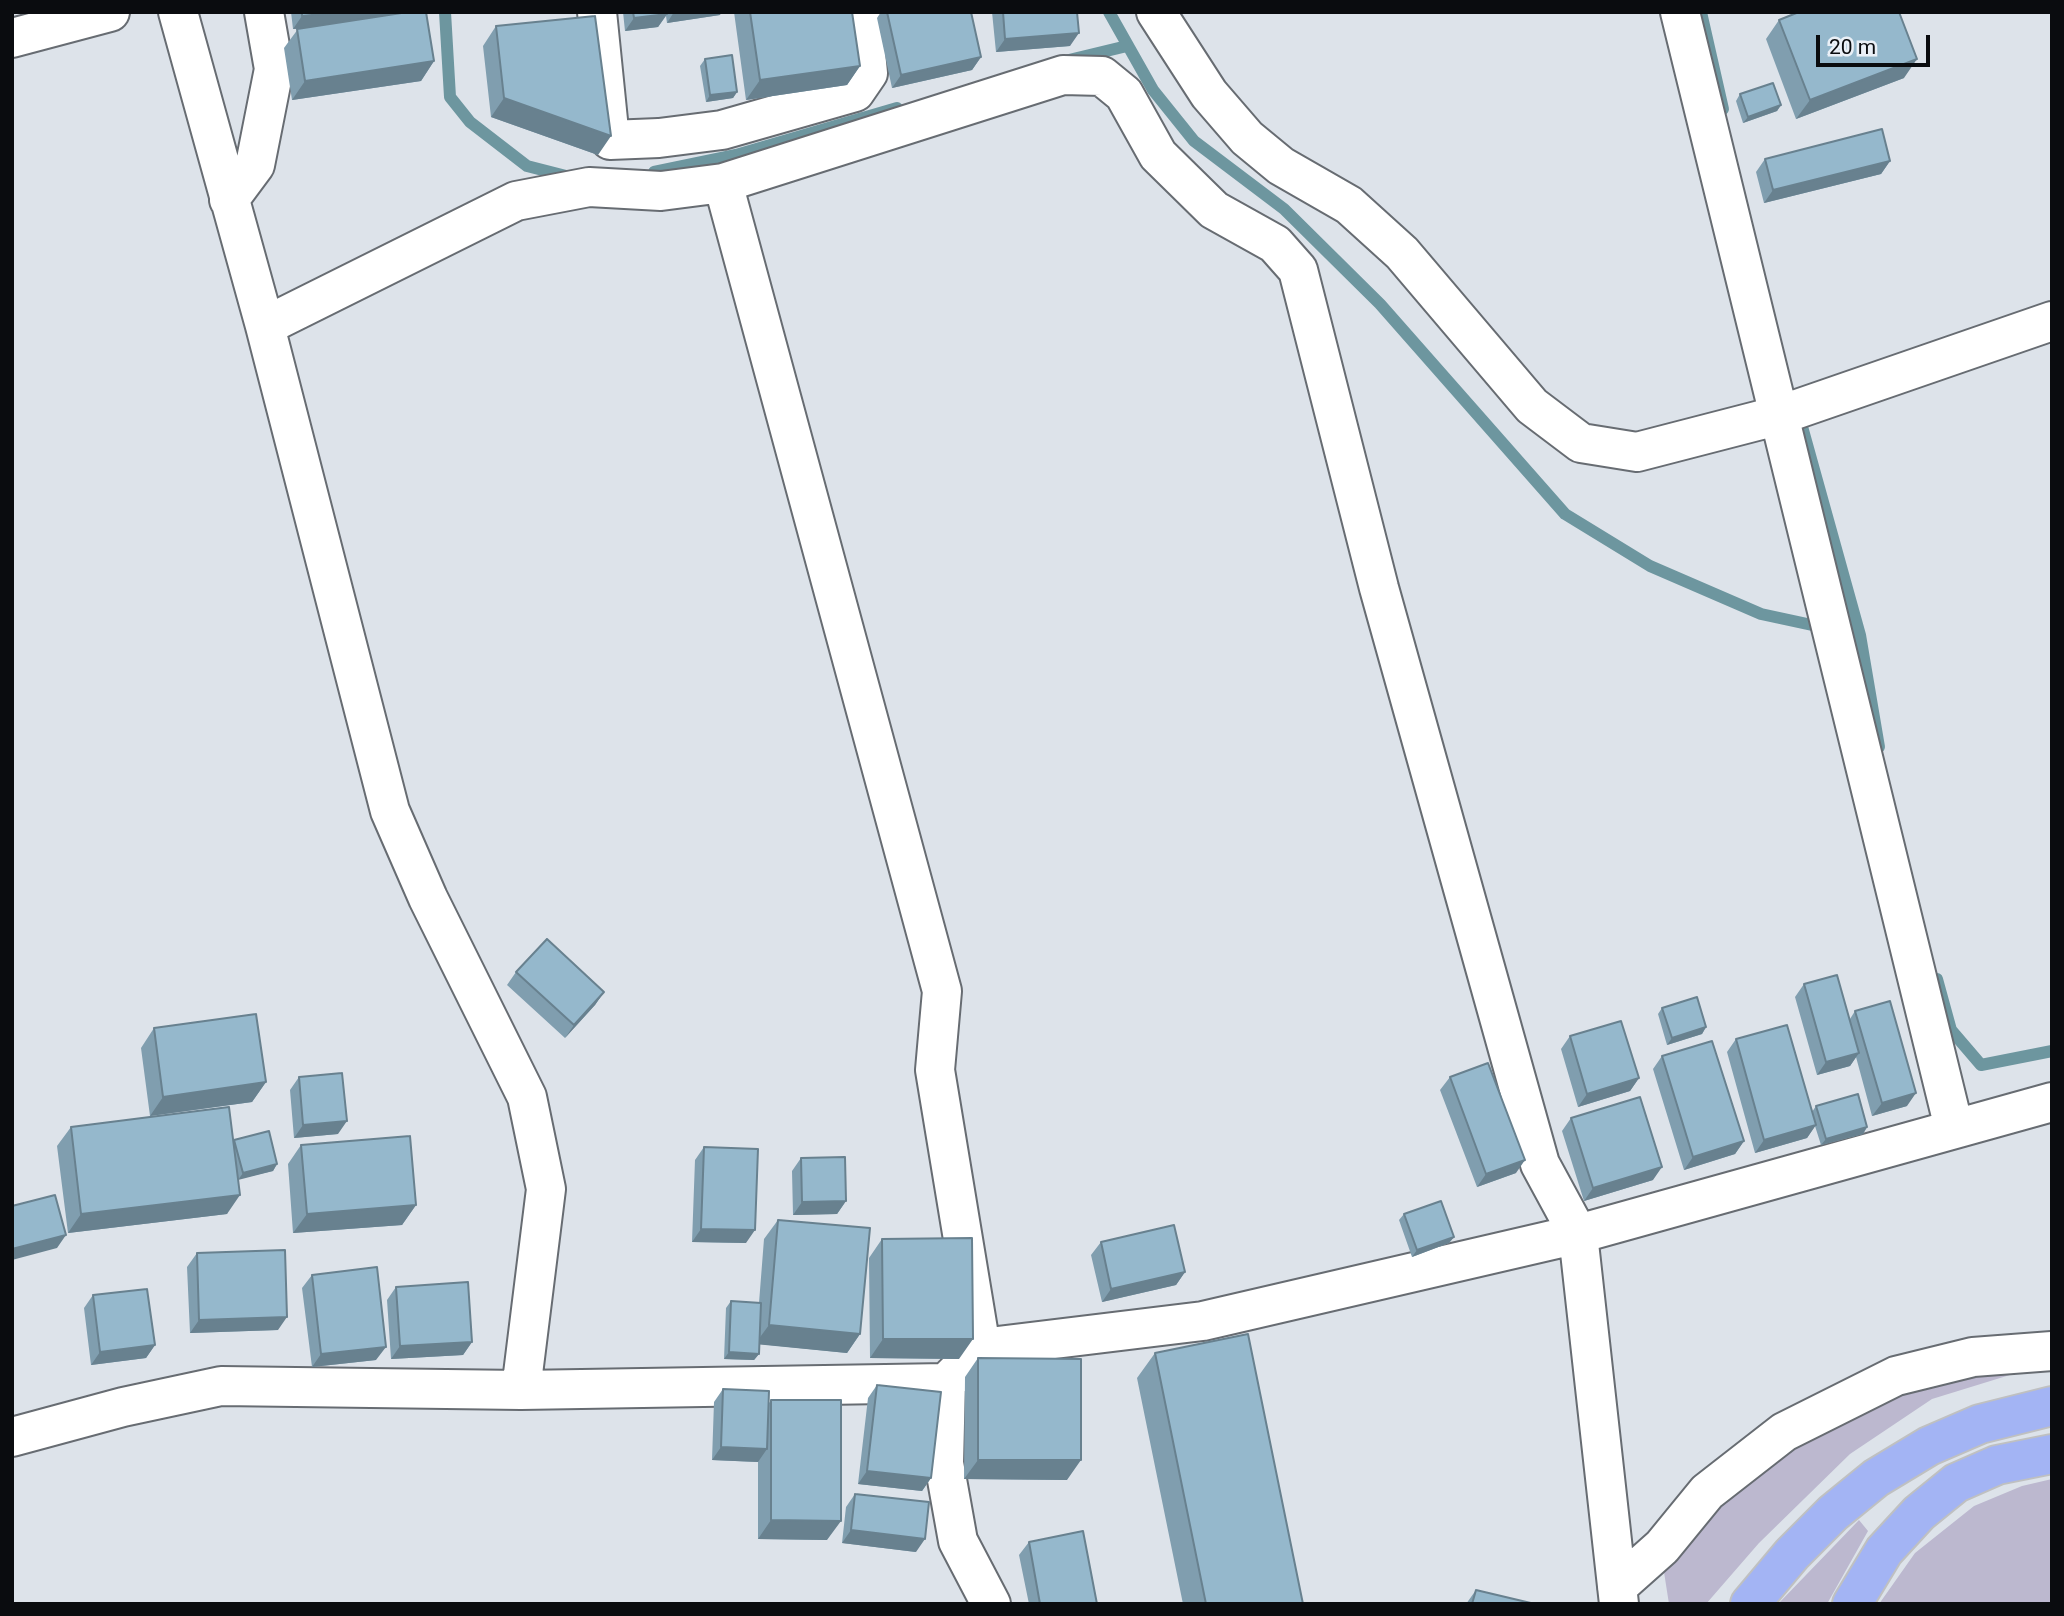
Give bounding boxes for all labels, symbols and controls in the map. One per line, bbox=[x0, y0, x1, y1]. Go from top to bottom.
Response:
scale bar bbox=[1819, 21, 1933, 65]
text: 20 m bbox=[1829, 35, 1876, 59]

